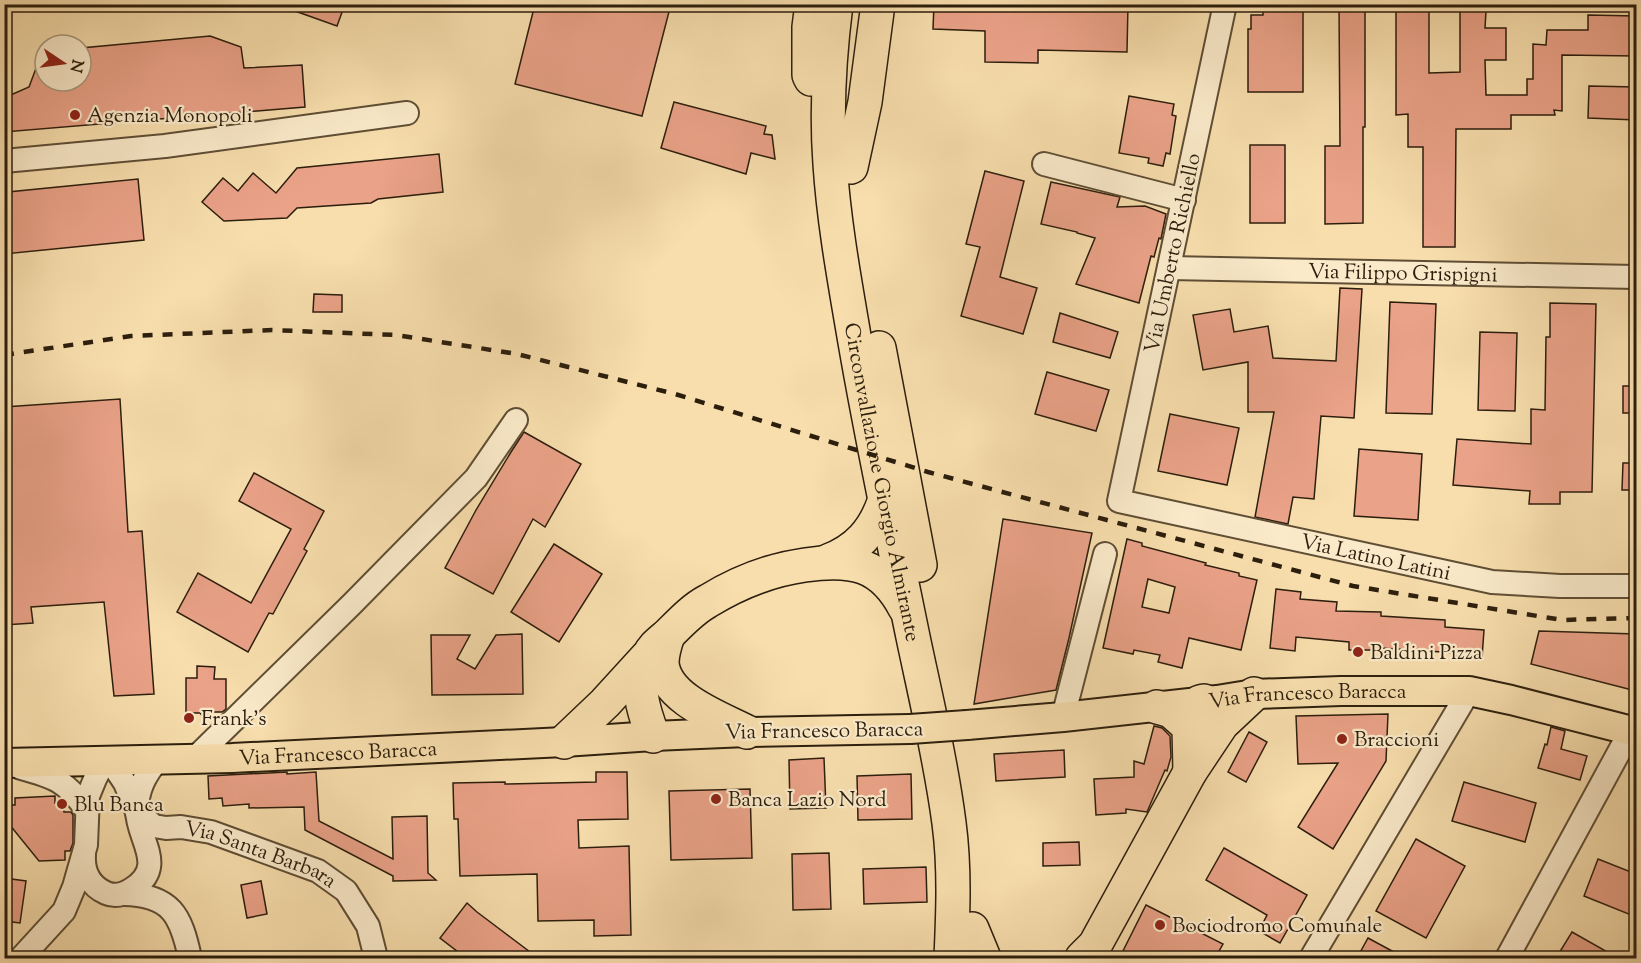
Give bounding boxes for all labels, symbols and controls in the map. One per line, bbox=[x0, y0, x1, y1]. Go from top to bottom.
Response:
north arrow bbox=[33, 33, 93, 93]
text: N bbox=[62, 57, 88, 75]
place label: Agenzia Monopoli bbox=[87, 102, 253, 132]
marker: Agenzia Monopoli bbox=[68, 108, 82, 122]
street label: Via Umberto Richiello bbox=[1138, 151, 1210, 356]
street label: Via Filippo Grispigni bbox=[1308, 258, 1498, 291]
street label: Circonvallazione Giorgio Almirante bbox=[835, 321, 927, 645]
street label: Via Latino Latini bbox=[1297, 528, 1453, 590]
place label: Baldini Pizza bbox=[1370, 639, 1483, 669]
marker: Baldini Pizza bbox=[1351, 645, 1365, 659]
street label: Via Francesco Baracca bbox=[1207, 678, 1407, 718]
place label: Frank's bbox=[201, 705, 267, 735]
marker: Frank's bbox=[182, 711, 196, 725]
street label: Via Francesco Baracca bbox=[725, 715, 924, 749]
place label: Braccioni bbox=[1354, 726, 1439, 756]
marker: Braccioni bbox=[1335, 732, 1349, 746]
street label: Via Francesco Baracca bbox=[238, 735, 438, 775]
place label: Banca Lazio Nord bbox=[728, 786, 887, 816]
place label: Blu Banca bbox=[74, 791, 164, 821]
marker: Banca Lazio Nord bbox=[709, 792, 723, 806]
marker: Blu Banca bbox=[55, 797, 69, 811]
street label: Via Santa Barbara bbox=[182, 815, 342, 897]
place label: Bociodromo Comunale bbox=[1172, 912, 1382, 942]
marker: Bociodromo Comunale bbox=[1153, 918, 1167, 932]

